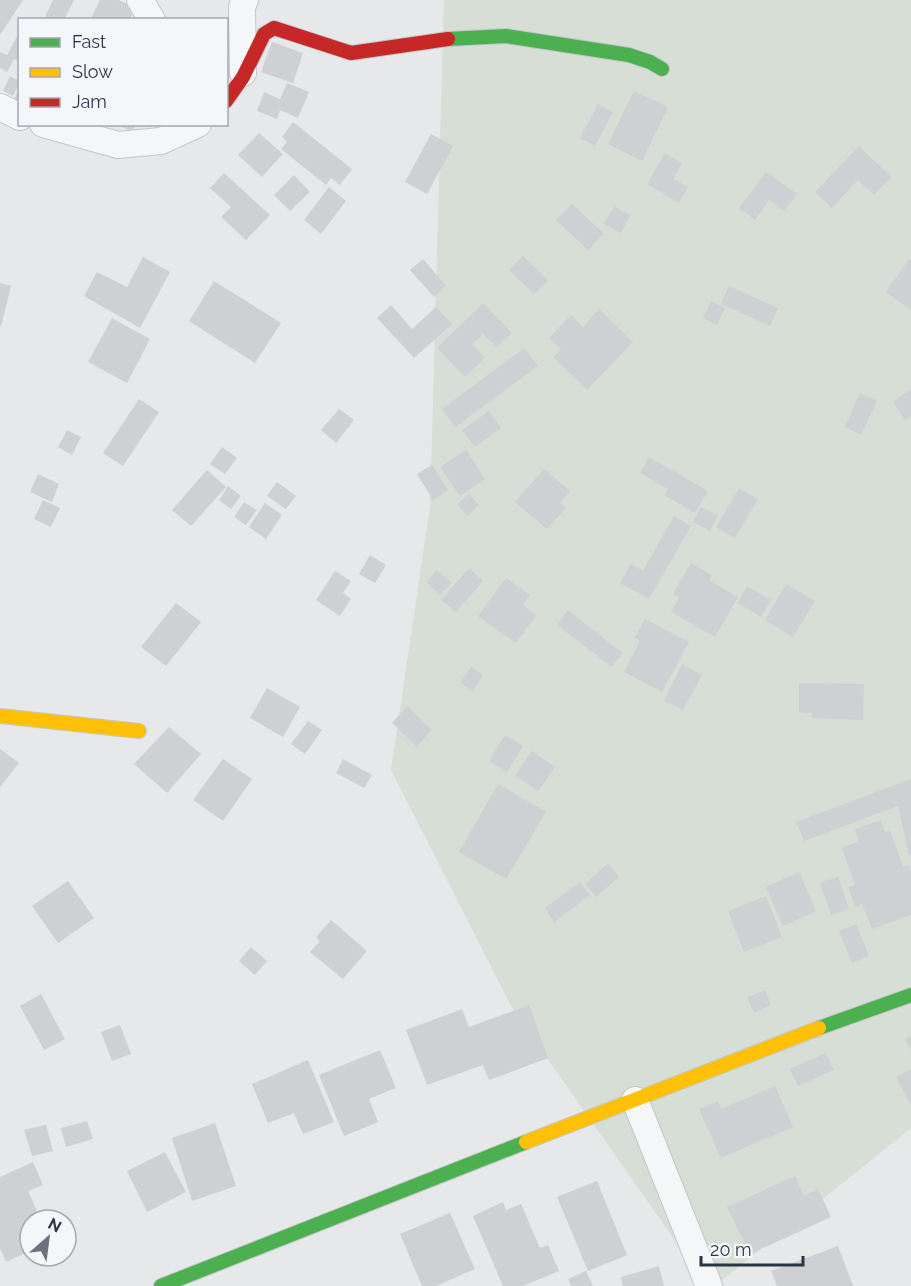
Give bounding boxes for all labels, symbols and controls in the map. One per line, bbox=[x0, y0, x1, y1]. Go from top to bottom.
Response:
legend bbox=[18, 18, 228, 126]
text: Fast bbox=[72, 31, 106, 52]
text: Slow bbox=[72, 61, 113, 82]
text: Jam bbox=[72, 91, 107, 112]
north arrow bbox=[18, 1208, 78, 1268]
text: N bbox=[45, 1214, 65, 1236]
scale bar bbox=[701, 1229, 803, 1267]
text: 20 m bbox=[710, 1239, 752, 1260]

